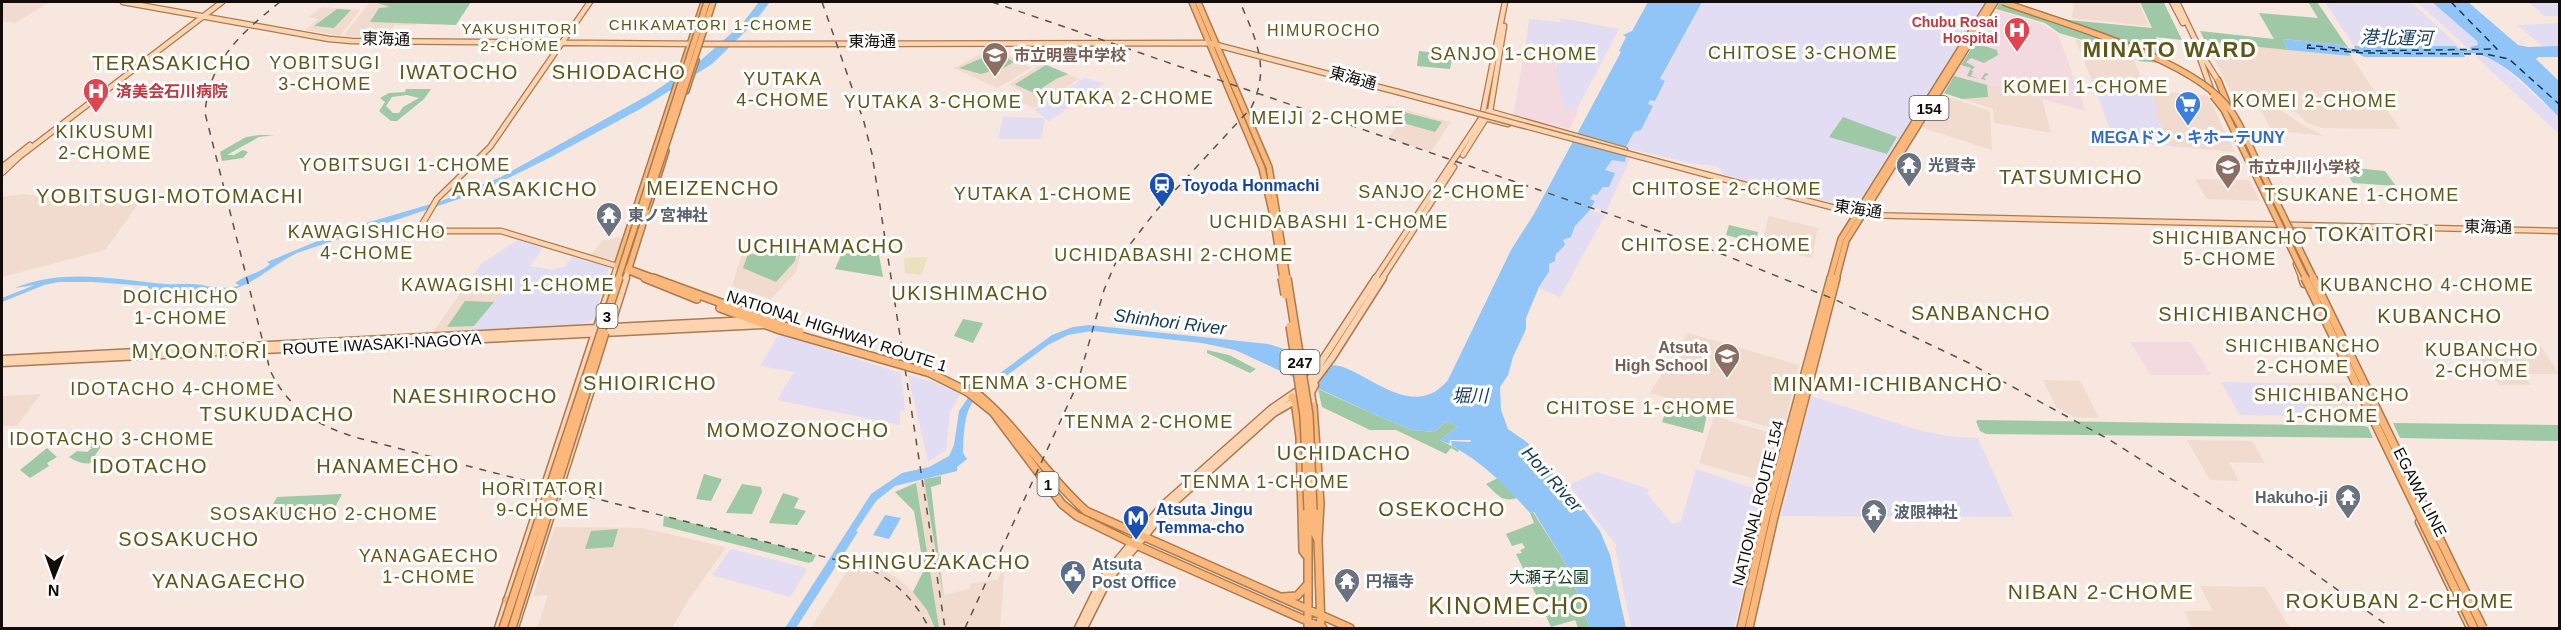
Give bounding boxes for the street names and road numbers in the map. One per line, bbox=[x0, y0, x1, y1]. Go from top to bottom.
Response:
street label: 東海通 bbox=[362, 30, 410, 48]
street label: 東海通 bbox=[848, 33, 896, 50]
street label: 東海通 bbox=[1328, 64, 1378, 92]
road number: 154 bbox=[1910, 96, 1948, 120]
street label: 東海通 bbox=[1833, 197, 1883, 221]
street label: 東海通 bbox=[2464, 218, 2512, 236]
street label: NATIONAL HIGHWAY ROUTE 1 bbox=[725, 287, 949, 375]
road number: 3 bbox=[596, 304, 618, 328]
street label: ROUTE IWASAKI-NAGOYA bbox=[282, 330, 482, 358]
road number: 247 bbox=[1280, 350, 1320, 374]
street label: NATIONAL ROUTE 154 bbox=[1729, 418, 1787, 587]
street label: EGAWA LINE bbox=[2390, 445, 2450, 539]
road number: 1 bbox=[1038, 472, 1058, 496]

